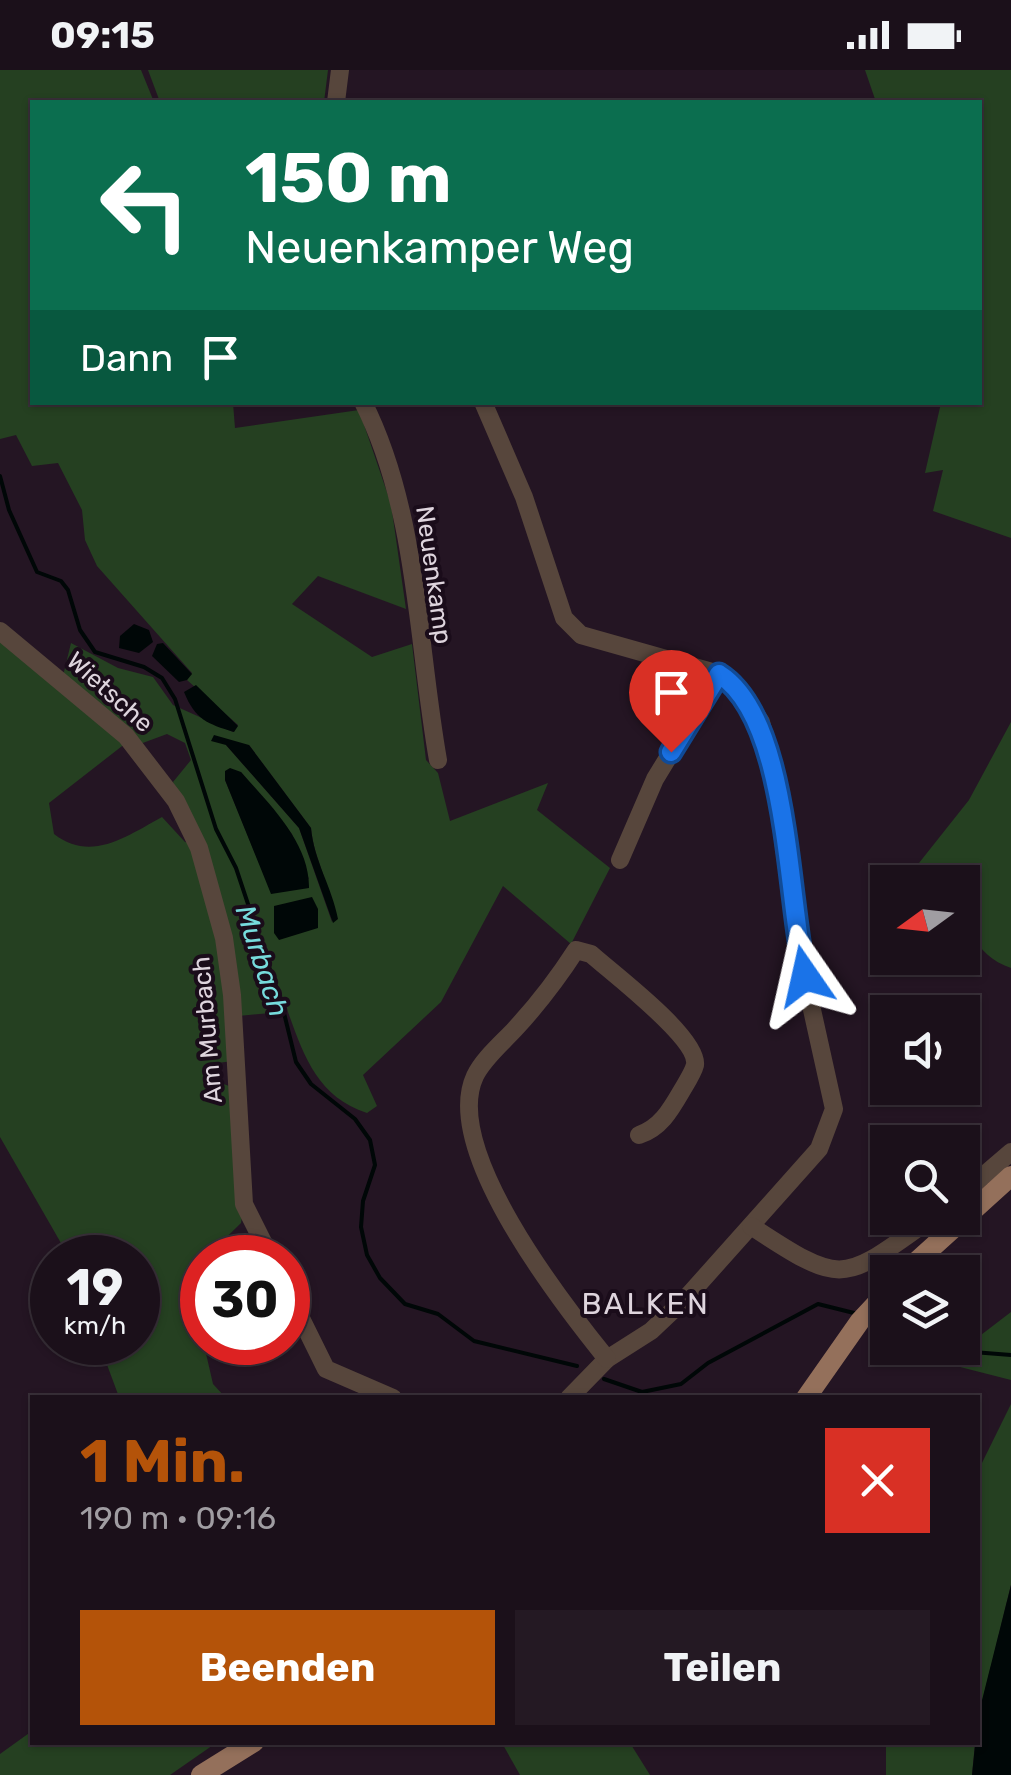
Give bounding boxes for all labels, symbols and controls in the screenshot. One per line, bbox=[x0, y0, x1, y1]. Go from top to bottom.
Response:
text: 09:15 bbox=[50, 12, 155, 58]
text: 150 m bbox=[245, 137, 452, 220]
icon: left bbox=[80, 140, 210, 270]
text: Neuenkamper Weg bbox=[245, 221, 634, 274]
icon: arrive bbox=[193, 330, 248, 385]
text: Dann bbox=[80, 335, 173, 381]
street label: Neuenkamp bbox=[410, 504, 458, 646]
street label: Wietsche bbox=[61, 646, 159, 738]
pin bbox=[629, 650, 714, 753]
icon: arrive bbox=[644, 665, 699, 720]
north arrow bbox=[870, 865, 980, 975]
map controls bbox=[870, 865, 980, 1365]
water label: Murbach bbox=[228, 901, 296, 1021]
position arrow bbox=[753, 924, 857, 1028]
street label: Am Murbach bbox=[186, 955, 228, 1105]
button: sound bbox=[870, 995, 980, 1105]
button: search bbox=[870, 1125, 980, 1235]
speed limit sign: 30 bbox=[180, 1235, 310, 1365]
button: layers bbox=[870, 1255, 980, 1365]
text: 19 bbox=[67, 1258, 123, 1318]
district label: BALKEN bbox=[582, 1286, 710, 1322]
text: km/h bbox=[64, 1311, 126, 1340]
text: 1 Min. bbox=[80, 1426, 245, 1497]
button: close bbox=[825, 1428, 930, 1533]
text: 190 m · 09:16 bbox=[80, 1499, 276, 1537]
button: Beenden bbox=[80, 1610, 495, 1725]
button: Teilen bbox=[515, 1610, 930, 1725]

